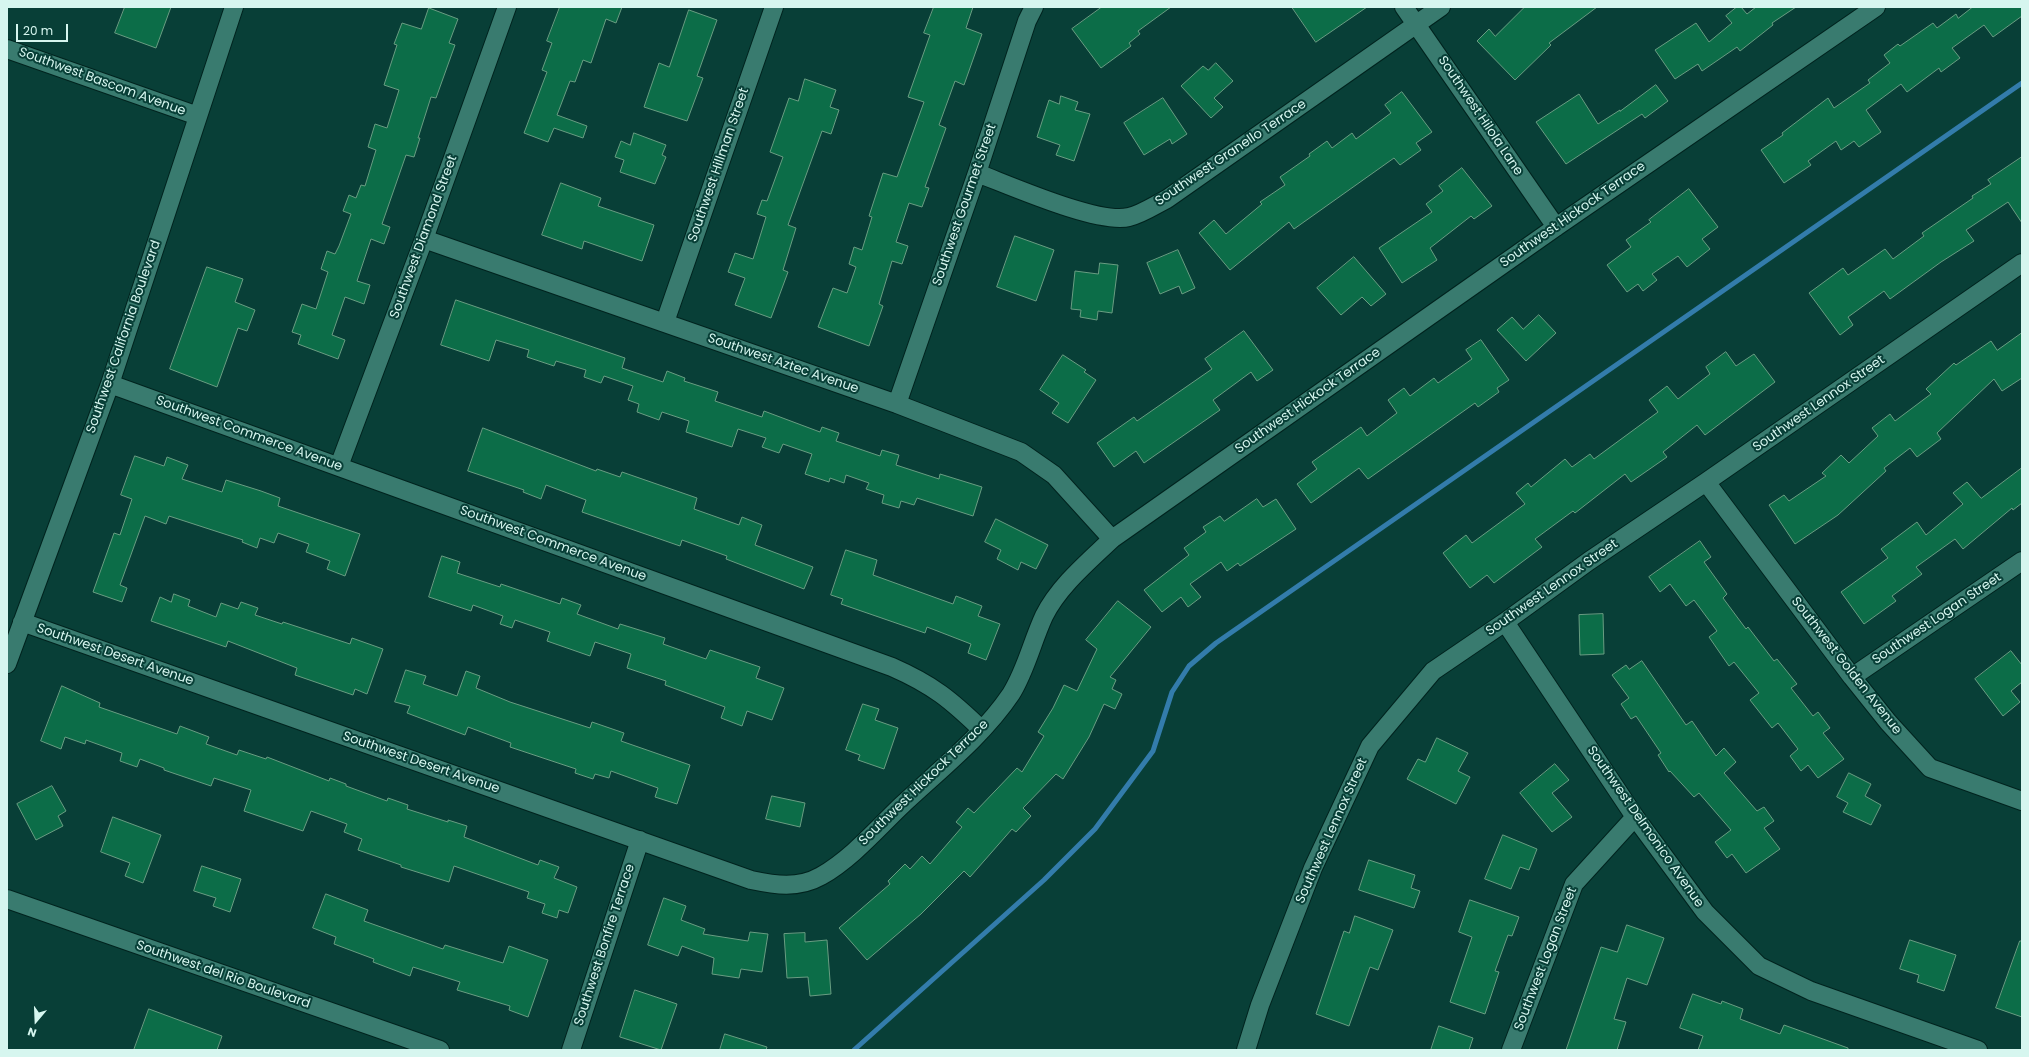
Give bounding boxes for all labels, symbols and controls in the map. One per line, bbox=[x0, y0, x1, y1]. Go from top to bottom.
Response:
scale bar bbox=[18, 16, 70, 42]
text: 20 m bbox=[23, 22, 53, 39]
street label: Southwest Bascom Avenue bbox=[16, 44, 188, 120]
street label: Southwest Hilola Lane bbox=[1434, 53, 1526, 179]
street label: Southwest Hillman Street bbox=[685, 86, 753, 244]
street label: Southwest Granello Terrace bbox=[1152, 97, 1310, 209]
street label: Southwest Gourmet Street bbox=[930, 122, 1000, 288]
street label: Southwest Diamond Street bbox=[387, 153, 461, 321]
street label: Southwest Hickock Terrace bbox=[1497, 159, 1649, 271]
street label: Southwest California Boulevard bbox=[84, 238, 164, 436]
street label: Southwest Aztec Avenue bbox=[705, 331, 861, 397]
street label: Southwest Hickock Terrace bbox=[1232, 345, 1384, 457]
street label: Southwest Lennox Street bbox=[1750, 352, 1888, 456]
street label: Southwest Commerce Avenue bbox=[154, 393, 344, 475]
street label: Southwest Commerce Avenue bbox=[458, 503, 648, 585]
street label: Southwest Lennox Street bbox=[1483, 536, 1621, 640]
street label: Southwest Logan Street bbox=[1869, 570, 2005, 668]
street label: Southwest Golden Avenue bbox=[1787, 594, 1905, 738]
street label: Southwest Desert Avenue bbox=[34, 621, 196, 689]
street label: Southwest Hickock Terrace bbox=[856, 717, 992, 849]
street label: Southwest Desert Avenue bbox=[340, 729, 502, 797]
street label: Southwest Delmonico Avenue bbox=[1583, 743, 1707, 911]
street label: Southwest Lennox Street bbox=[1293, 756, 1371, 906]
street label: Southwest Bonfire Terrace bbox=[571, 862, 639, 1028]
street label: Southwest Logan Street bbox=[1511, 885, 1581, 1033]
street label: Southwest del Rio Boulevard bbox=[134, 938, 312, 1012]
north arrow bbox=[16, 1001, 56, 1041]
text: N bbox=[26, 1023, 39, 1041]

